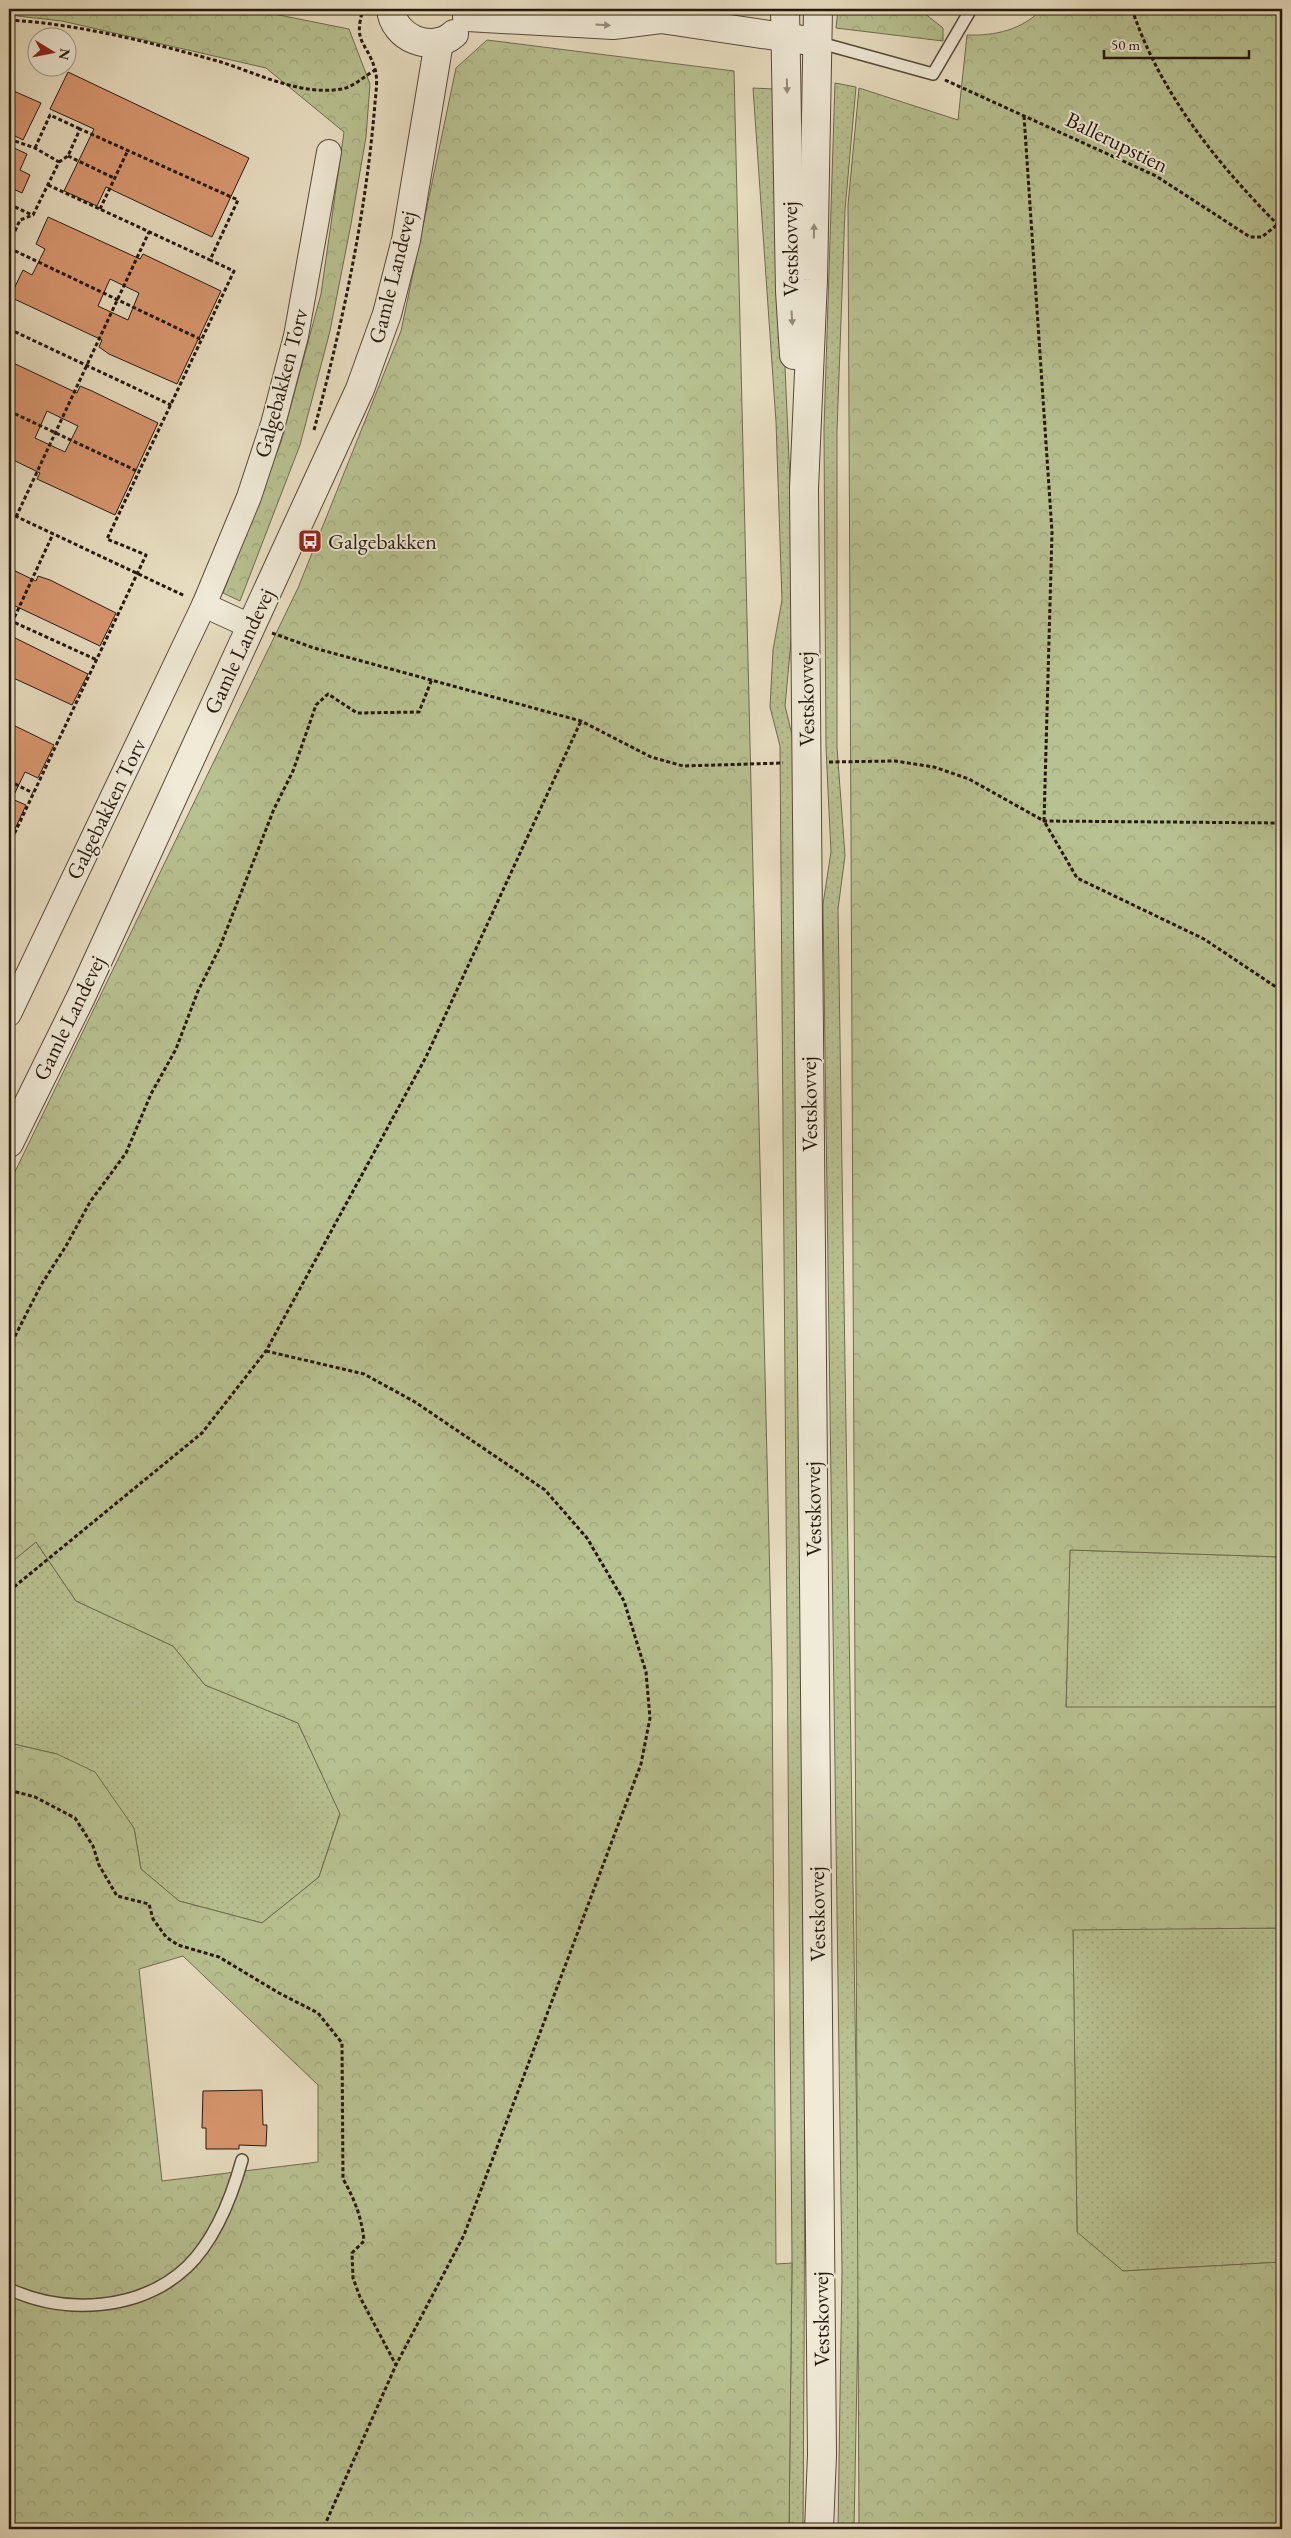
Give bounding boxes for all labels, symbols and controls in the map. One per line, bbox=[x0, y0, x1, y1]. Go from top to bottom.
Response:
one-way arrow bbox=[596, 21, 612, 29]
north arrow bbox=[28, 28, 78, 78]
scale bar bbox=[1104, 28, 1248, 60]
text: 50 m bbox=[1111, 35, 1140, 54]
text: N bbox=[55, 47, 75, 62]
one-way arrow bbox=[783, 78, 791, 94]
street label: Ballerupstien bbox=[1061, 105, 1173, 179]
street label: Vestskovvej bbox=[775, 201, 805, 297]
street label: Gamle Landevej bbox=[362, 208, 422, 346]
one-way arrow bbox=[810, 223, 818, 239]
street label: Galgebakken Torv bbox=[247, 305, 315, 461]
one-way arrow bbox=[788, 310, 796, 326]
place label: Galgebakken bbox=[328, 527, 437, 556]
bus stop icon: Galgebakken bbox=[297, 528, 323, 554]
street label: Gamle Landevej bbox=[197, 583, 281, 719]
street label: Vestskovvej bbox=[791, 651, 821, 747]
street label: Galgebakken Torv bbox=[59, 733, 153, 884]
street label: Gamle Landevej bbox=[26, 951, 112, 1085]
street label: Vestskovvej bbox=[794, 1056, 824, 1152]
street label: Vestskovvej bbox=[798, 1461, 828, 1557]
street label: Vestskovvej bbox=[802, 1866, 832, 1962]
street label: Vestskovvej bbox=[806, 2271, 836, 2367]

